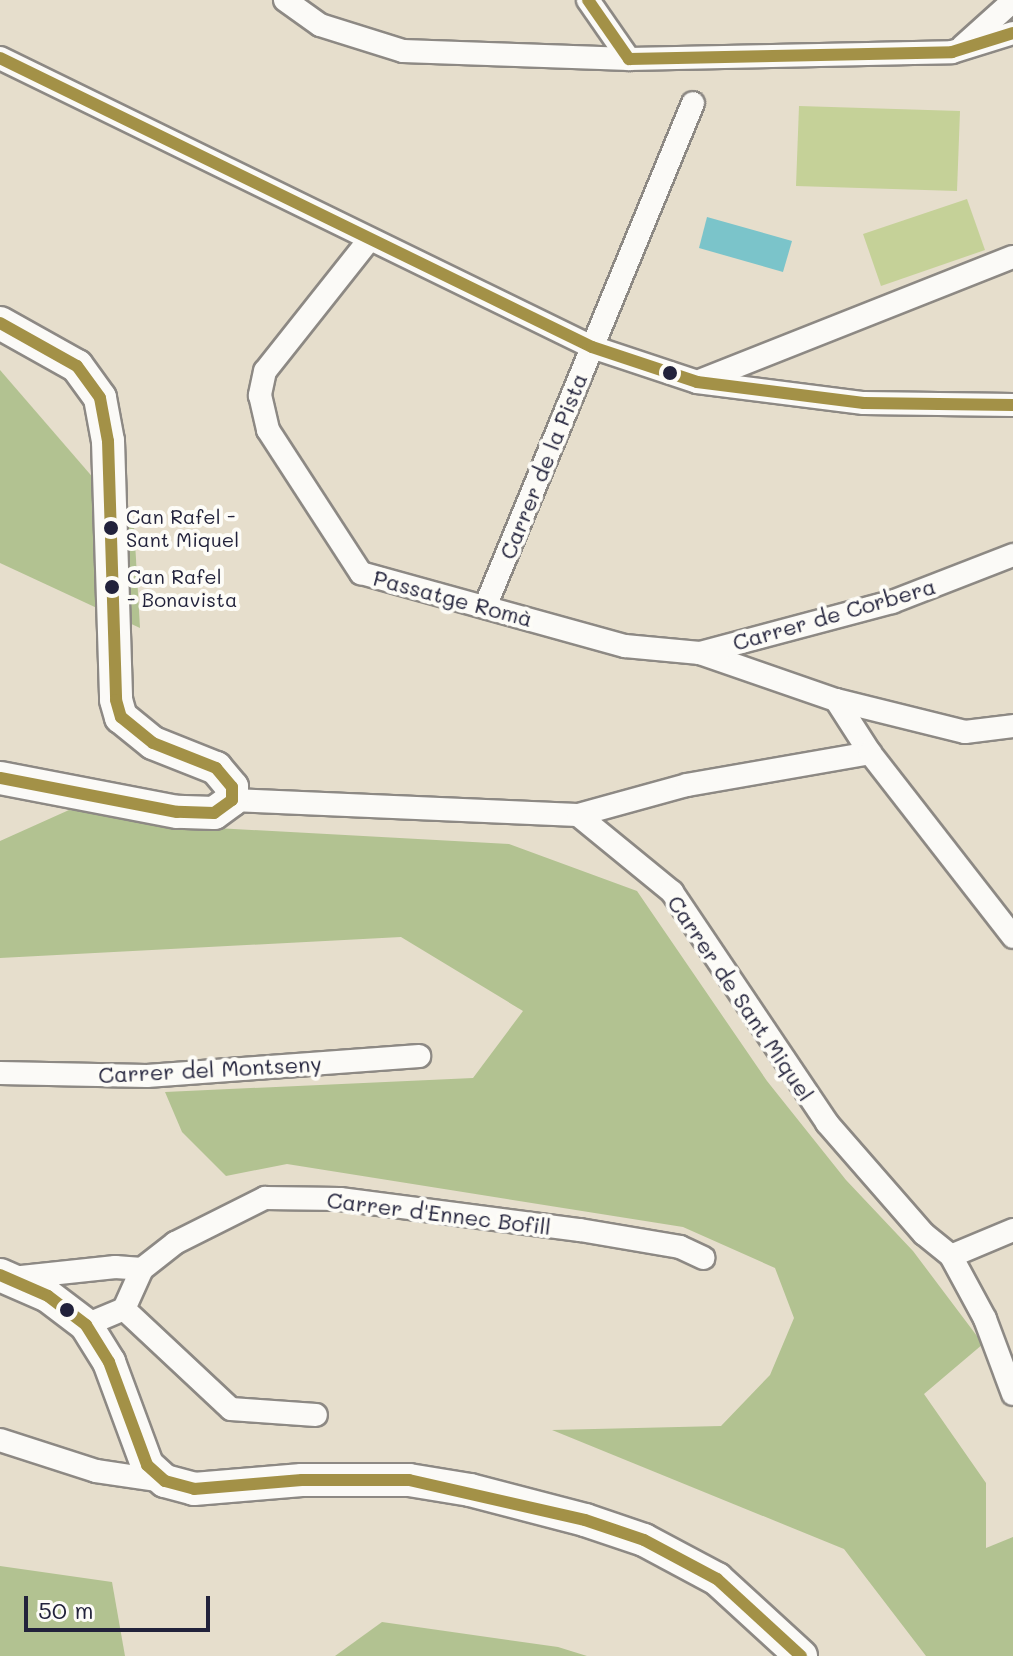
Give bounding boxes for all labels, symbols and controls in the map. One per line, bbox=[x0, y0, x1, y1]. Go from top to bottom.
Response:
unlabelled marker bbox=[662, 365, 678, 381]
street label: Carrer de la Pista bbox=[494, 369, 592, 563]
place label: Can Rafel - Sant Miquel bbox=[126, 504, 239, 551]
marker: Can Rafel - Sant Miquel bbox=[103, 520, 119, 536]
place label: Can Rafel - Bonavista bbox=[127, 564, 237, 611]
street label: Passatge Romà bbox=[371, 564, 535, 632]
street label: Carrer de Corbera bbox=[729, 572, 939, 656]
marker: Can Rafel - Bonavista bbox=[104, 579, 120, 595]
street label: Carrer de Sant Miquel bbox=[662, 890, 820, 1106]
street label: Carrer del Montseny bbox=[98, 1050, 322, 1088]
street label: Carrer d'Ennec Bofill bbox=[325, 1186, 553, 1240]
unlabelled marker bbox=[59, 1302, 75, 1318]
scale bar bbox=[28, 1580, 214, 1630]
text: 50 m bbox=[38, 1594, 94, 1625]

